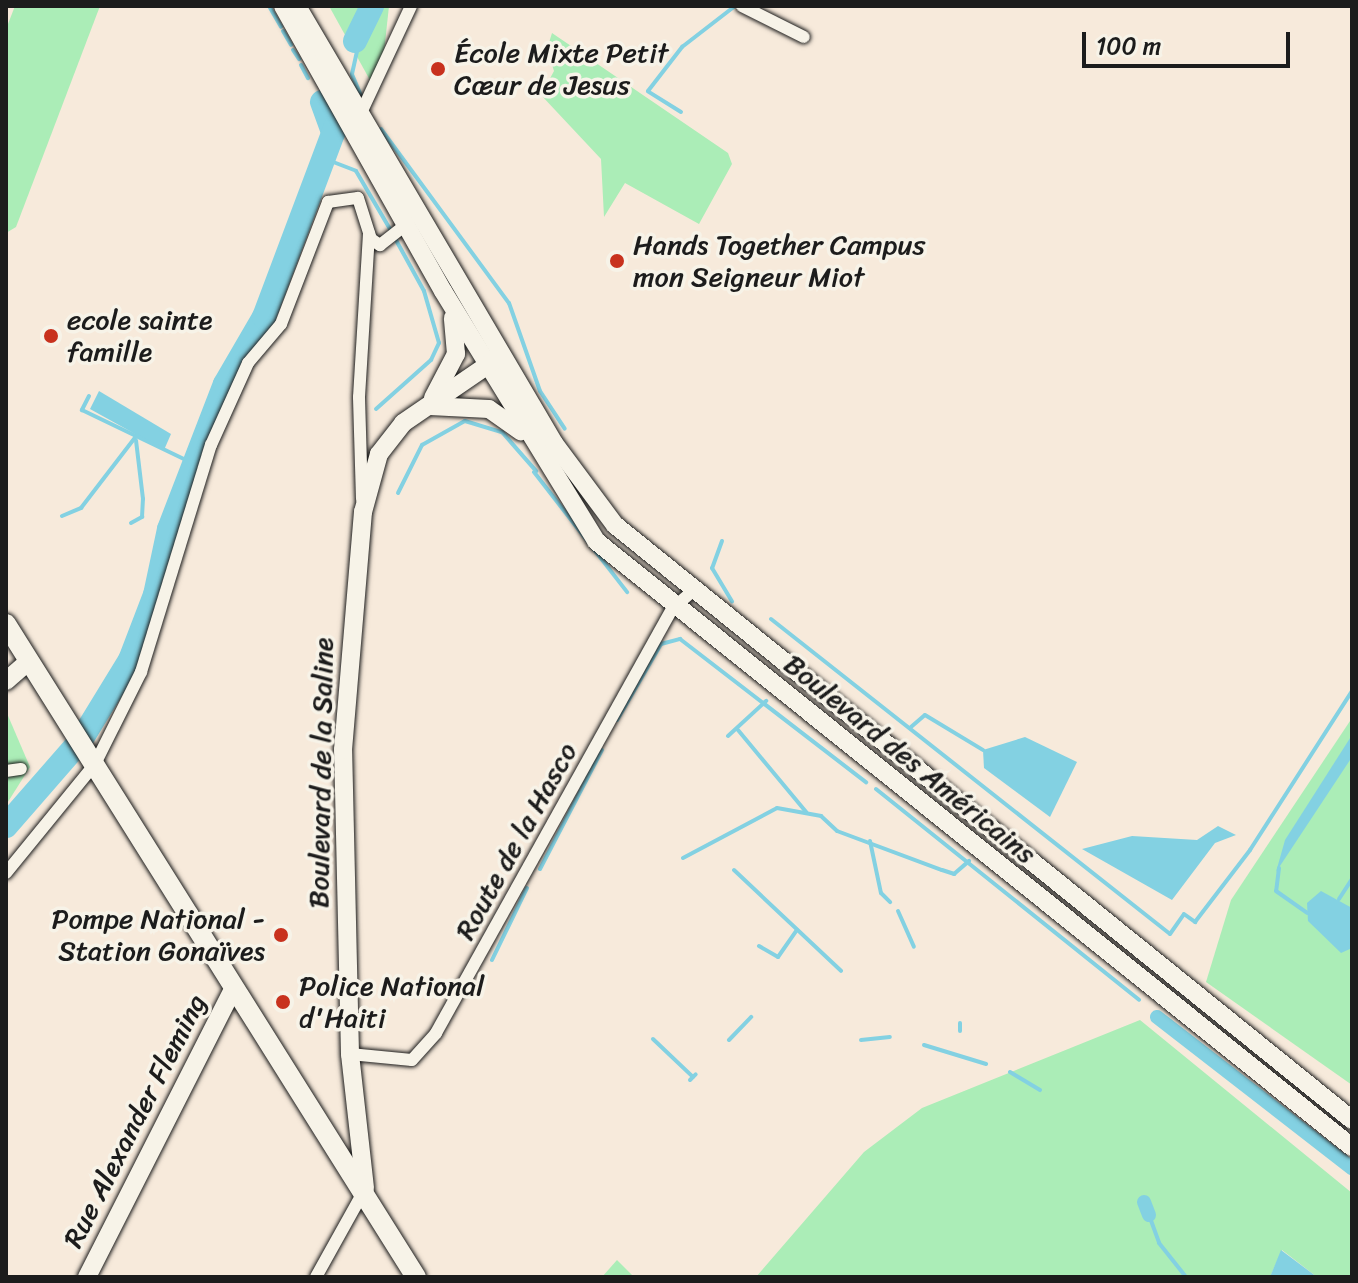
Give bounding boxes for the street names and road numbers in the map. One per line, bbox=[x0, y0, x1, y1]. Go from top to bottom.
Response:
street label: Boulevard de la Saline bbox=[302, 637, 340, 909]
street label: Boulevard des Américains bbox=[777, 647, 1043, 871]
street label: Route de la Hasco bbox=[448, 737, 584, 945]
street label: Rue Alexander Fleming bbox=[56, 988, 214, 1254]

